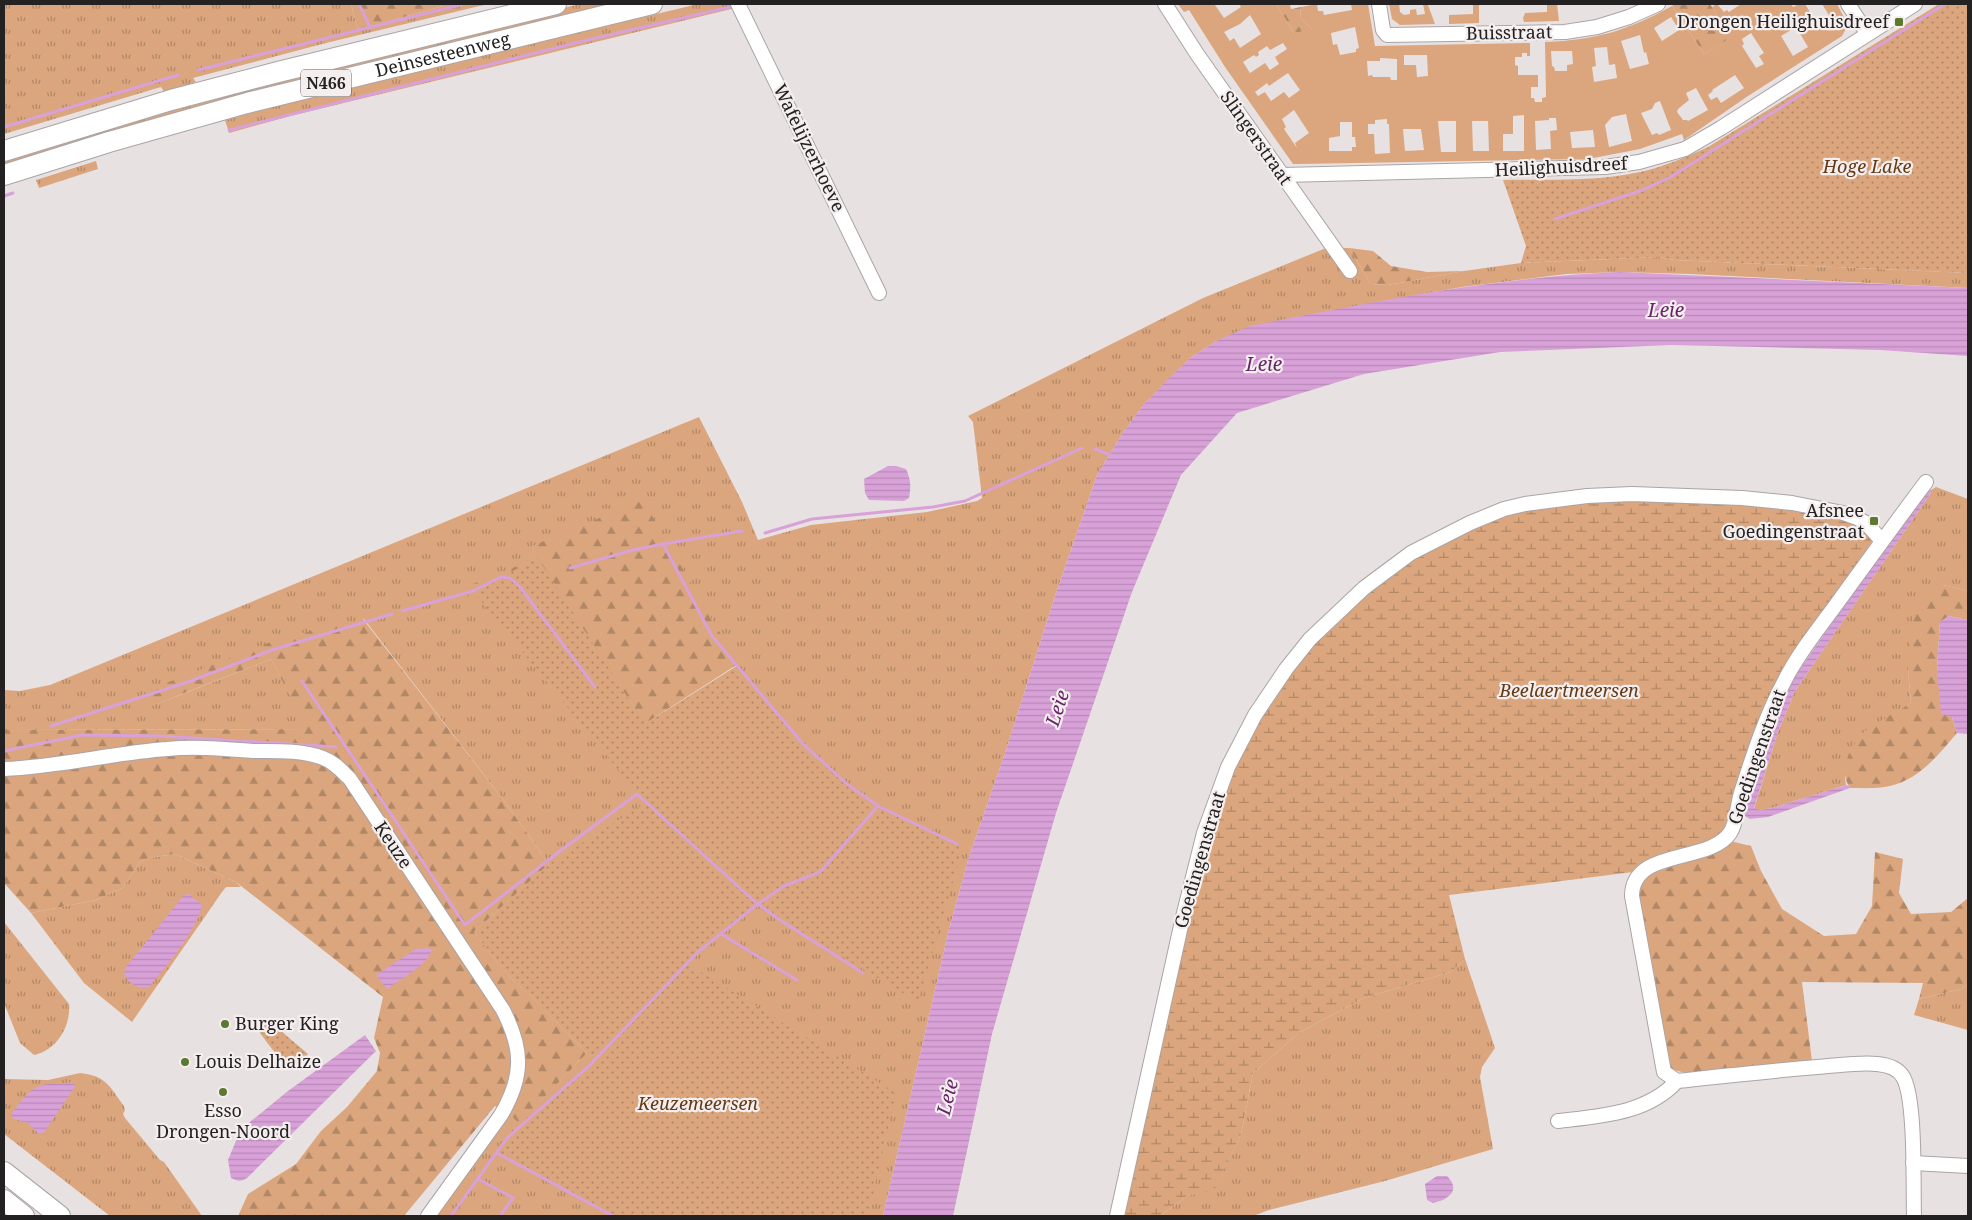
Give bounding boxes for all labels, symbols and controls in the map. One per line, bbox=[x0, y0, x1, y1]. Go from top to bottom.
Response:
place label: Drongen Heilighuisdreef bbox=[1677, 9, 1890, 33]
marker: Drongen Heilighuisdreef bbox=[1893, 16, 1905, 28]
street label: Buisstraat bbox=[1466, 19, 1552, 45]
street label: Deinsesteenweg bbox=[373, 26, 513, 82]
road number: N466 bbox=[301, 70, 351, 96]
street label: Wafelijzerhoeve bbox=[769, 80, 851, 216]
street label: Slingerstraat bbox=[1216, 86, 1298, 189]
street label: Heilighuisdreef bbox=[1494, 150, 1629, 181]
park label: Hoge Lake bbox=[1822, 154, 1911, 178]
water label: Leie bbox=[1647, 297, 1684, 323]
water label: Leie bbox=[1245, 351, 1282, 377]
place label: Afsnee Goedingenstraat bbox=[1723, 498, 1864, 543]
marker: Afsnee Goedingenstraat bbox=[1868, 515, 1880, 527]
park label: Beelaertmeersen bbox=[1498, 678, 1639, 702]
street label: Goedingenstraat bbox=[1722, 686, 1790, 827]
water label: Leie bbox=[1039, 687, 1075, 730]
street label: Goedingenstraat bbox=[1168, 788, 1230, 931]
street label: Keuze bbox=[369, 816, 418, 873]
place label: Burger King bbox=[235, 1011, 339, 1035]
marker: Burger King bbox=[219, 1018, 231, 1030]
place label: Louis Delhaize bbox=[195, 1049, 321, 1073]
marker: Louis Delhaize bbox=[179, 1056, 191, 1068]
water label: Leie bbox=[930, 1076, 964, 1119]
marker: Esso Drongen-Noord bbox=[217, 1086, 229, 1098]
park label: Keuzemeersen bbox=[637, 1091, 758, 1115]
place label: Esso Drongen-Noord bbox=[156, 1098, 290, 1143]

